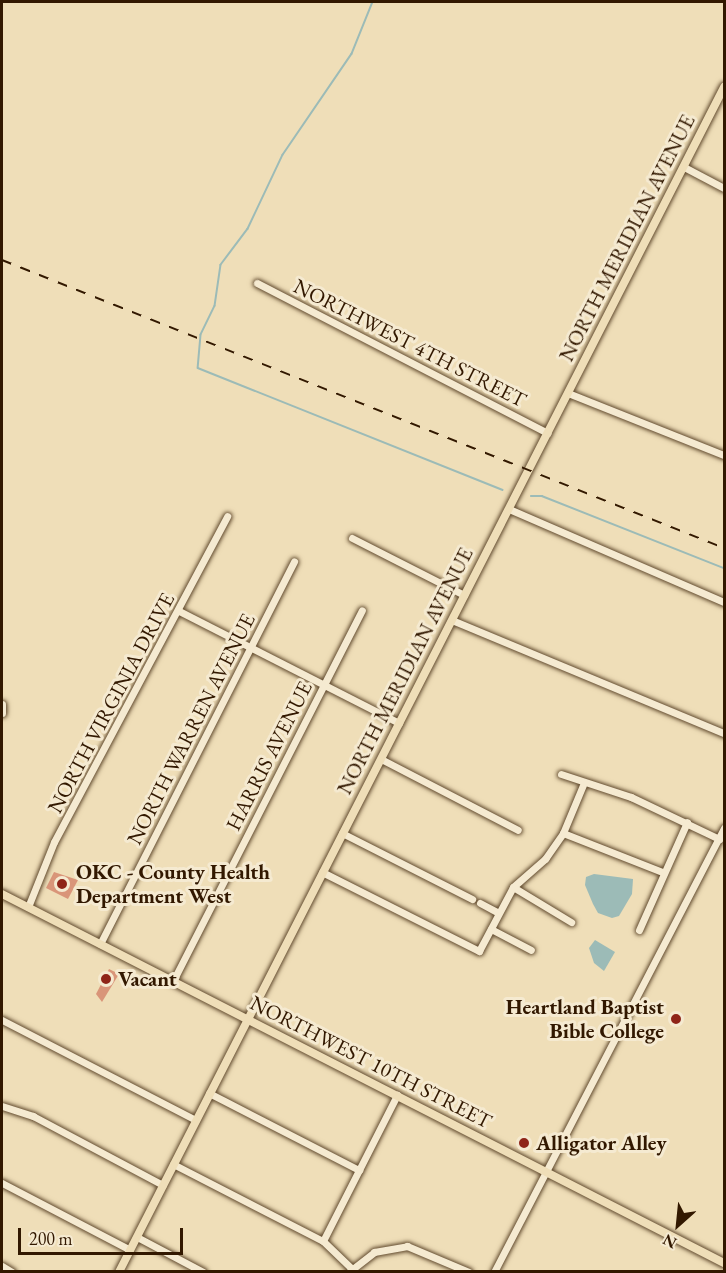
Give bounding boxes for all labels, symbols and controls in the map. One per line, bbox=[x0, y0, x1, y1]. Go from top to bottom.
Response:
street label: NORTH MERIDIAN AVENUE bbox=[554, 110, 700, 366]
street label: NORTHWEST 4TH STREET bbox=[289, 273, 531, 413]
street label: NORTH MERIDIAN AVENUE bbox=[332, 543, 478, 799]
street label: NORTH VIRGINIA DRIVE bbox=[42, 589, 180, 817]
street label: NORTH WARREN AVENUE bbox=[122, 609, 260, 849]
street label: HARRIS AVENUE bbox=[221, 677, 317, 835]
place label: OKC - County Health Department West bbox=[76, 859, 270, 909]
marker: OKC - County Health Department West bbox=[53, 875, 71, 893]
place label: Vacant bbox=[118, 966, 177, 992]
marker: Vacant bbox=[99, 972, 113, 986]
street label: NORTHWEST 10TH STREET bbox=[246, 990, 496, 1134]
place label: Heartland Baptist Bible College bbox=[506, 994, 664, 1044]
marker: Heartland Baptist Bible College bbox=[669, 1012, 683, 1026]
place label: Alligator Alley bbox=[536, 1130, 667, 1156]
marker: Alligator Alley bbox=[517, 1136, 531, 1150]
north arrow bbox=[648, 1195, 708, 1255]
scale bar bbox=[21, 1216, 186, 1254]
text: 200 m bbox=[29, 1227, 73, 1250]
text: N bbox=[659, 1229, 680, 1254]

